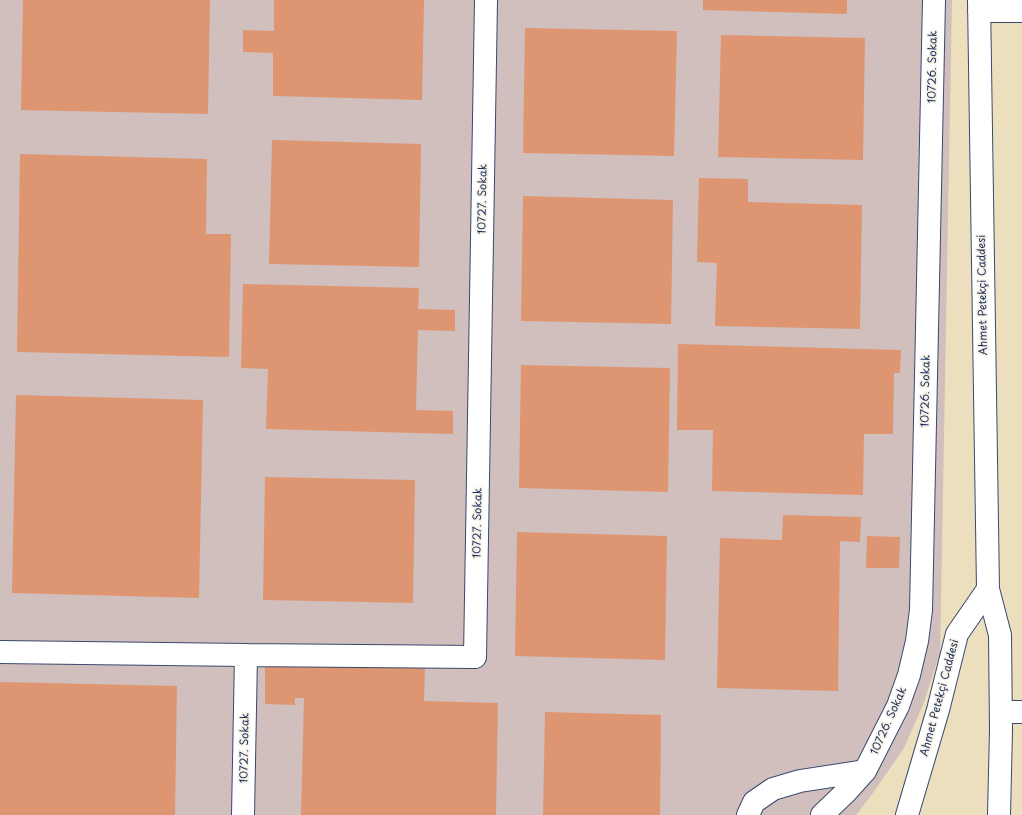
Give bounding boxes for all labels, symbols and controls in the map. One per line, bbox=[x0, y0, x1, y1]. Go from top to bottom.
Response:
street label: 10726. Sokak bbox=[926, 31, 940, 103]
street label: 10727. Sokak bbox=[476, 164, 490, 234]
street label: Ahmet Petekçi Caddesi bbox=[975, 235, 991, 355]
street label: 10726. Sokak bbox=[919, 355, 933, 427]
street label: 10727. Sokak bbox=[471, 488, 485, 558]
street label: Ahmet Petekçi Caddesi bbox=[918, 638, 962, 758]
street label: 10726. Sokak bbox=[868, 685, 910, 757]
street label: 10727. Sokak bbox=[238, 713, 252, 783]

